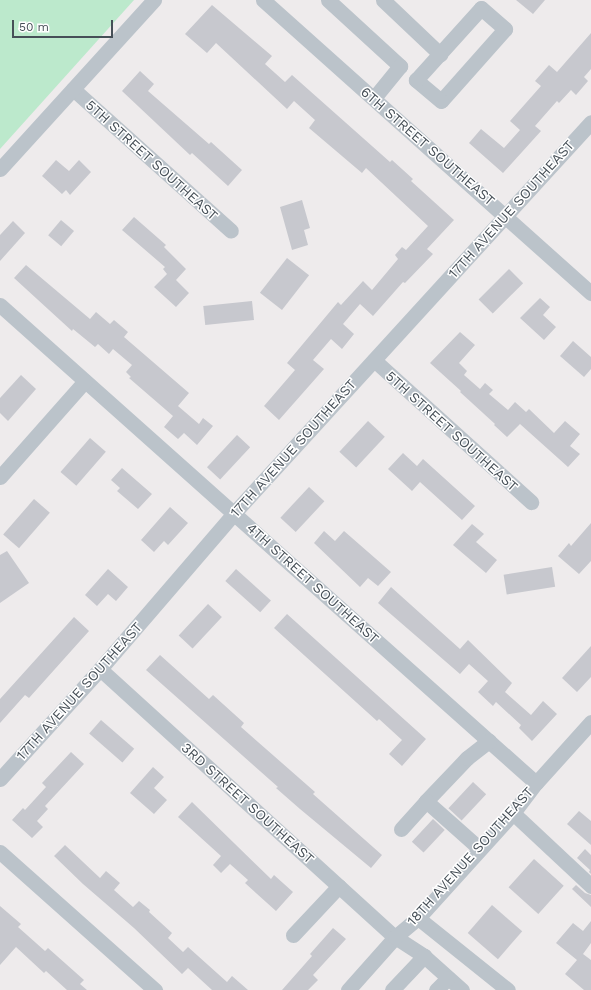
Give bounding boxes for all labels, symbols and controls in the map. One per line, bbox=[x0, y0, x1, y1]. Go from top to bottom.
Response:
scale bar bbox=[14, 12, 115, 38]
text: 50 m bbox=[19, 20, 49, 34]
street label: 6TH STREET SOUTHEAST bbox=[357, 83, 499, 209]
street label: 5TH STREET SOUTHEAST bbox=[82, 96, 222, 224]
street label: 17TH AVENUE SOUTHEAST bbox=[444, 136, 578, 282]
street label: 5TH STREET SOUTHEAST bbox=[382, 367, 522, 495]
street label: 17TH AVENUE SOUTHEAST bbox=[226, 375, 360, 521]
street label: 4TH STREET SOUTHEAST bbox=[243, 519, 383, 647]
street label: 17TH AVENUE SOUTHEAST bbox=[12, 618, 146, 764]
street label: 3RD STREET SOUTHEAST bbox=[178, 739, 318, 867]
street label: 18TH AVENUE SOUTHEAST bbox=[403, 783, 537, 929]

